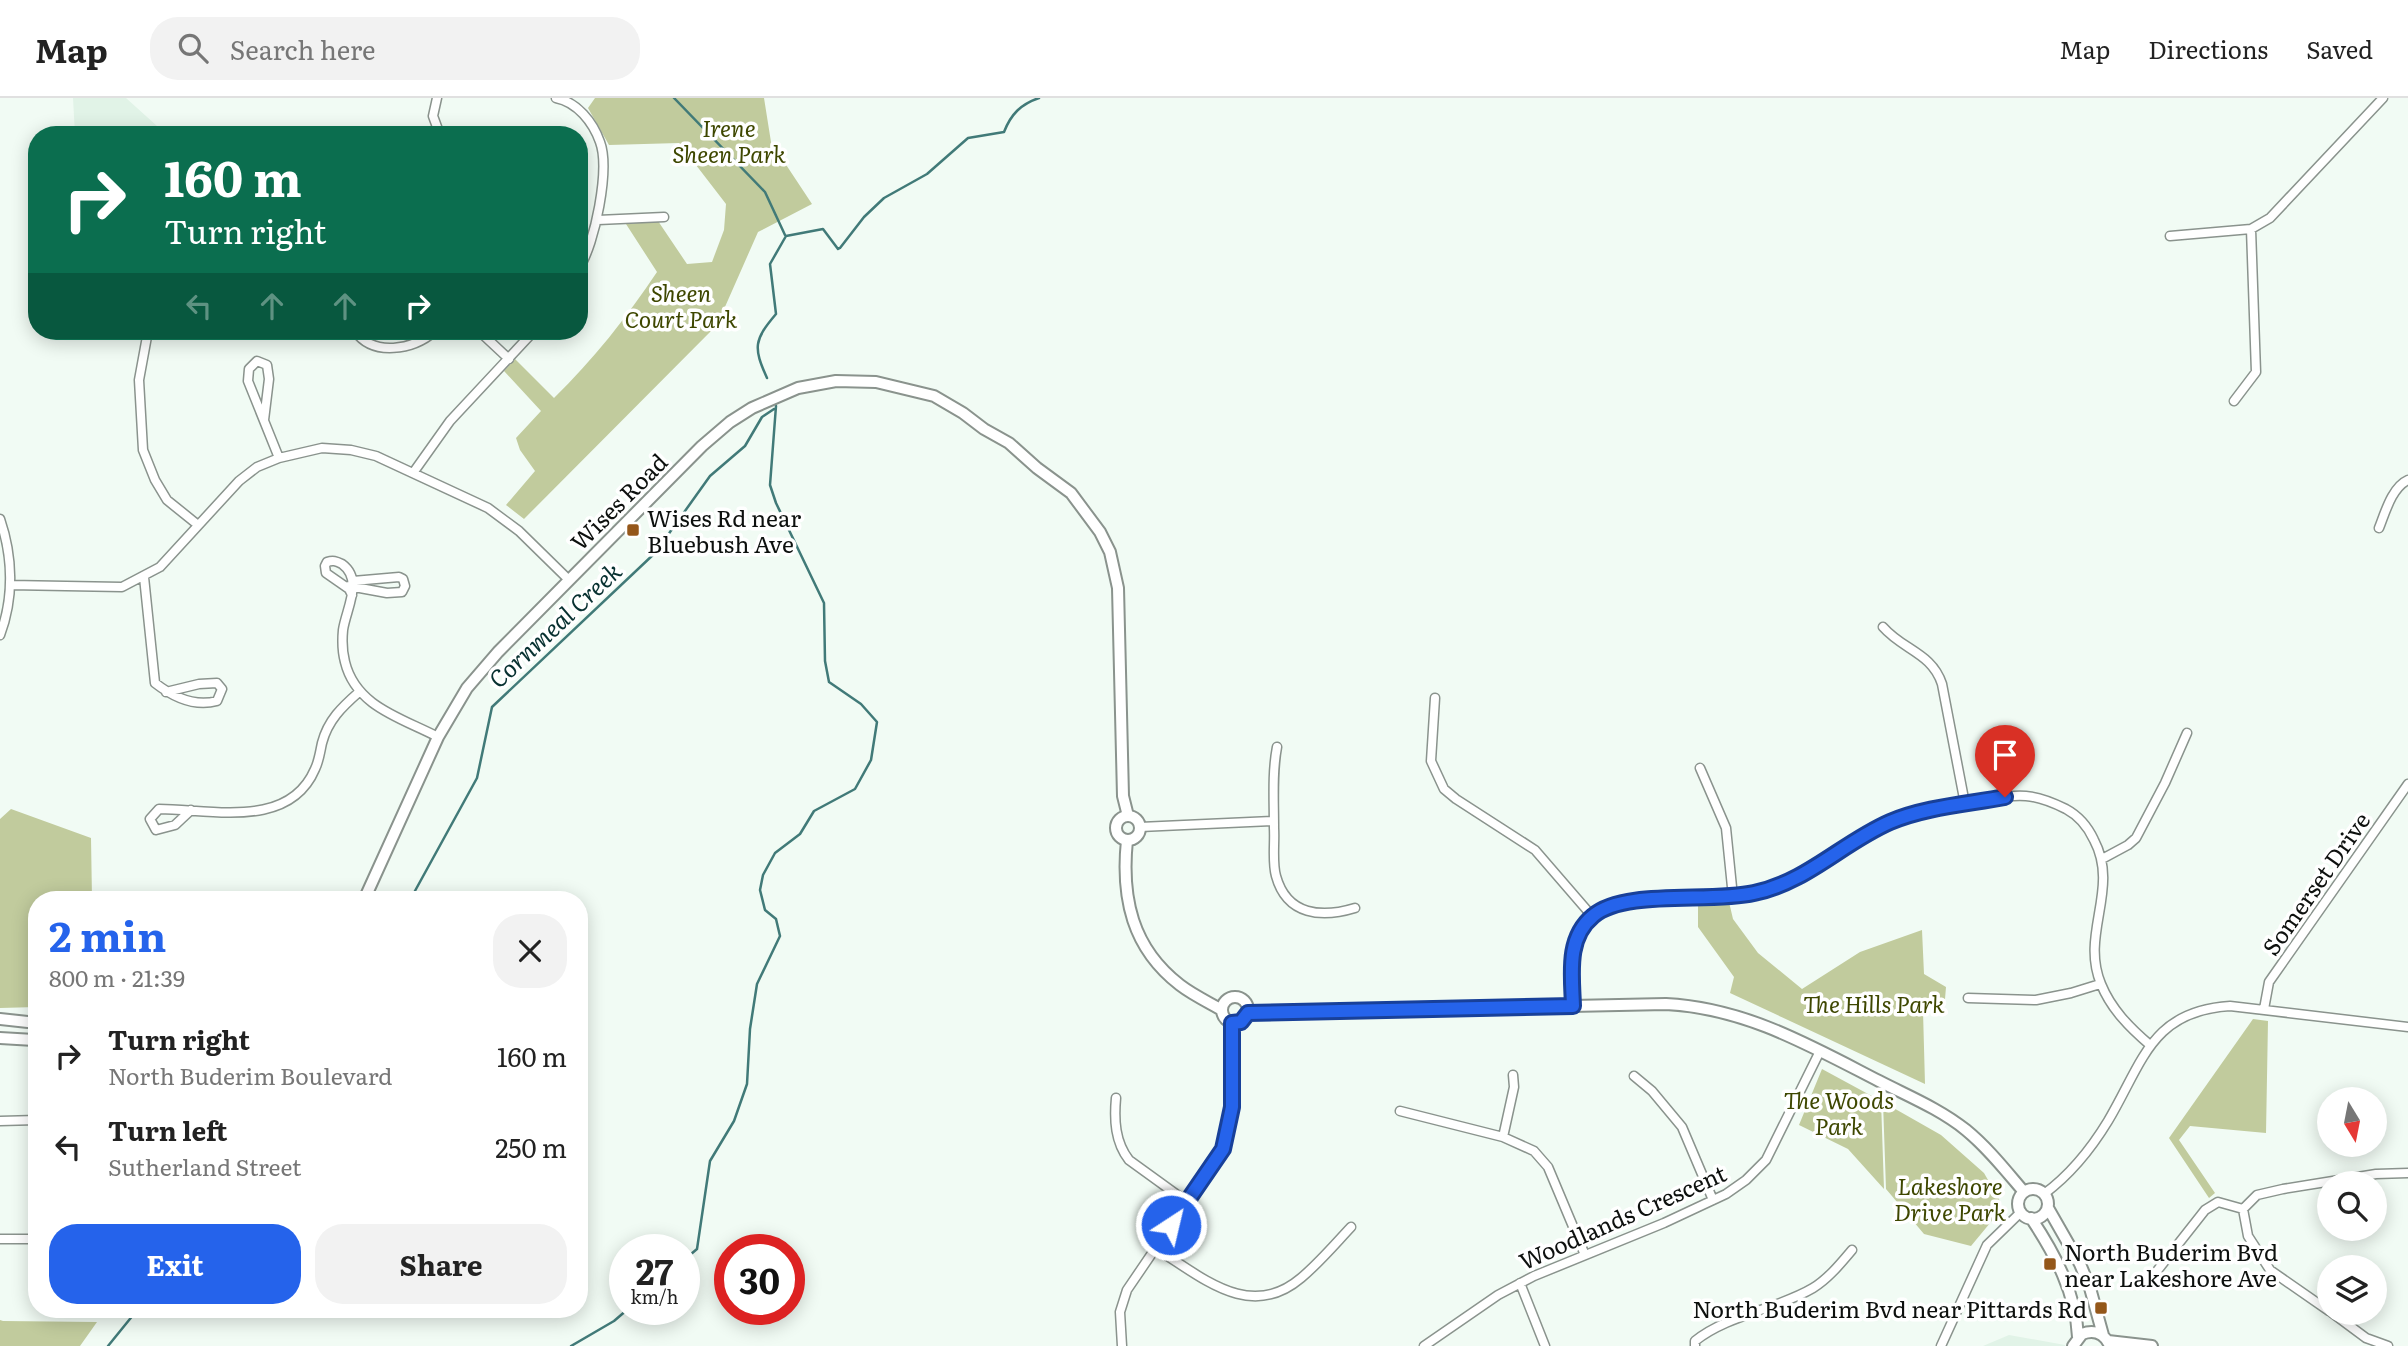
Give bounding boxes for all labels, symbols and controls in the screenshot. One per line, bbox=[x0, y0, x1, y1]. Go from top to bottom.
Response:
search box bbox=[150, 17, 640, 80]
text: Map bbox=[35, 24, 108, 73]
icon: search bbox=[174, 29, 212, 67]
text: Search here bbox=[230, 29, 376, 68]
text: Map bbox=[2059, 31, 2110, 66]
text: Directions bbox=[2148, 31, 2268, 66]
text: Saved bbox=[2306, 31, 2373, 66]
park label: Irene Sheen Park bbox=[672, 110, 786, 170]
text: 160 m bbox=[164, 139, 302, 212]
icon: right bbox=[49, 154, 140, 245]
text: Turn right bbox=[164, 206, 326, 254]
park label: Sheen Court Park bbox=[625, 275, 738, 335]
icon: left bbox=[180, 287, 218, 325]
icon: ahead bbox=[253, 287, 291, 325]
icon: ahead bbox=[326, 287, 364, 325]
icon: right bbox=[399, 287, 437, 325]
street label: Wises Road bbox=[562, 445, 674, 557]
place label: Wises Rd near Bluebush Ave bbox=[647, 500, 801, 560]
marker: Wises Rd near Bluebush Ave bbox=[625, 522, 641, 538]
water label: Cornmeal Creek bbox=[480, 553, 629, 695]
pin bbox=[1975, 725, 2035, 797]
icon: arrive bbox=[1986, 736, 2024, 774]
street label: Somerset Drive bbox=[2253, 804, 2377, 962]
text: 2 min bbox=[49, 903, 166, 965]
button: close bbox=[493, 914, 567, 988]
text: 800 m · 21:39 bbox=[49, 960, 185, 994]
park label: The Hills Park bbox=[1803, 986, 1945, 1020]
text: Turn right bbox=[108, 1019, 250, 1058]
text: 160 m bbox=[497, 1036, 567, 1075]
icon: right bbox=[49, 1037, 87, 1075]
text: North Buderim Boulevard bbox=[108, 1058, 392, 1092]
park label: The Woods Park bbox=[1784, 1082, 1894, 1142]
north arrow bbox=[2317, 1087, 2387, 1157]
map controls bbox=[2317, 1087, 2387, 1325]
text: Turn left bbox=[108, 1110, 227, 1149]
text: 250 m bbox=[495, 1127, 567, 1166]
icon: left bbox=[49, 1128, 87, 1166]
text: Sutherland Street bbox=[108, 1149, 301, 1183]
street label: Woodlands Crescent bbox=[1513, 1155, 1732, 1277]
park label: Lakeshore Drive Park bbox=[1894, 1168, 2007, 1228]
button: search bbox=[2317, 1171, 2387, 1241]
position arrow bbox=[1134, 1188, 1208, 1262]
button: Exit bbox=[49, 1224, 301, 1304]
button: Share bbox=[315, 1224, 567, 1304]
speed limit sign: 30 bbox=[714, 1234, 805, 1325]
place label: North Buderim Bvd near Lakeshore Ave bbox=[2064, 1234, 2278, 1294]
text: 27 bbox=[636, 1244, 673, 1296]
button: layers bbox=[2317, 1255, 2387, 1325]
marker: North Buderim Bvd near Lakeshore Ave bbox=[2042, 1256, 2058, 1272]
text: km/h bbox=[631, 1283, 678, 1310]
place label: North Buderim Bvd near Pittards Rd bbox=[1693, 1291, 2087, 1325]
marker: North Buderim Bvd near Pittards Rd bbox=[2093, 1300, 2109, 1316]

